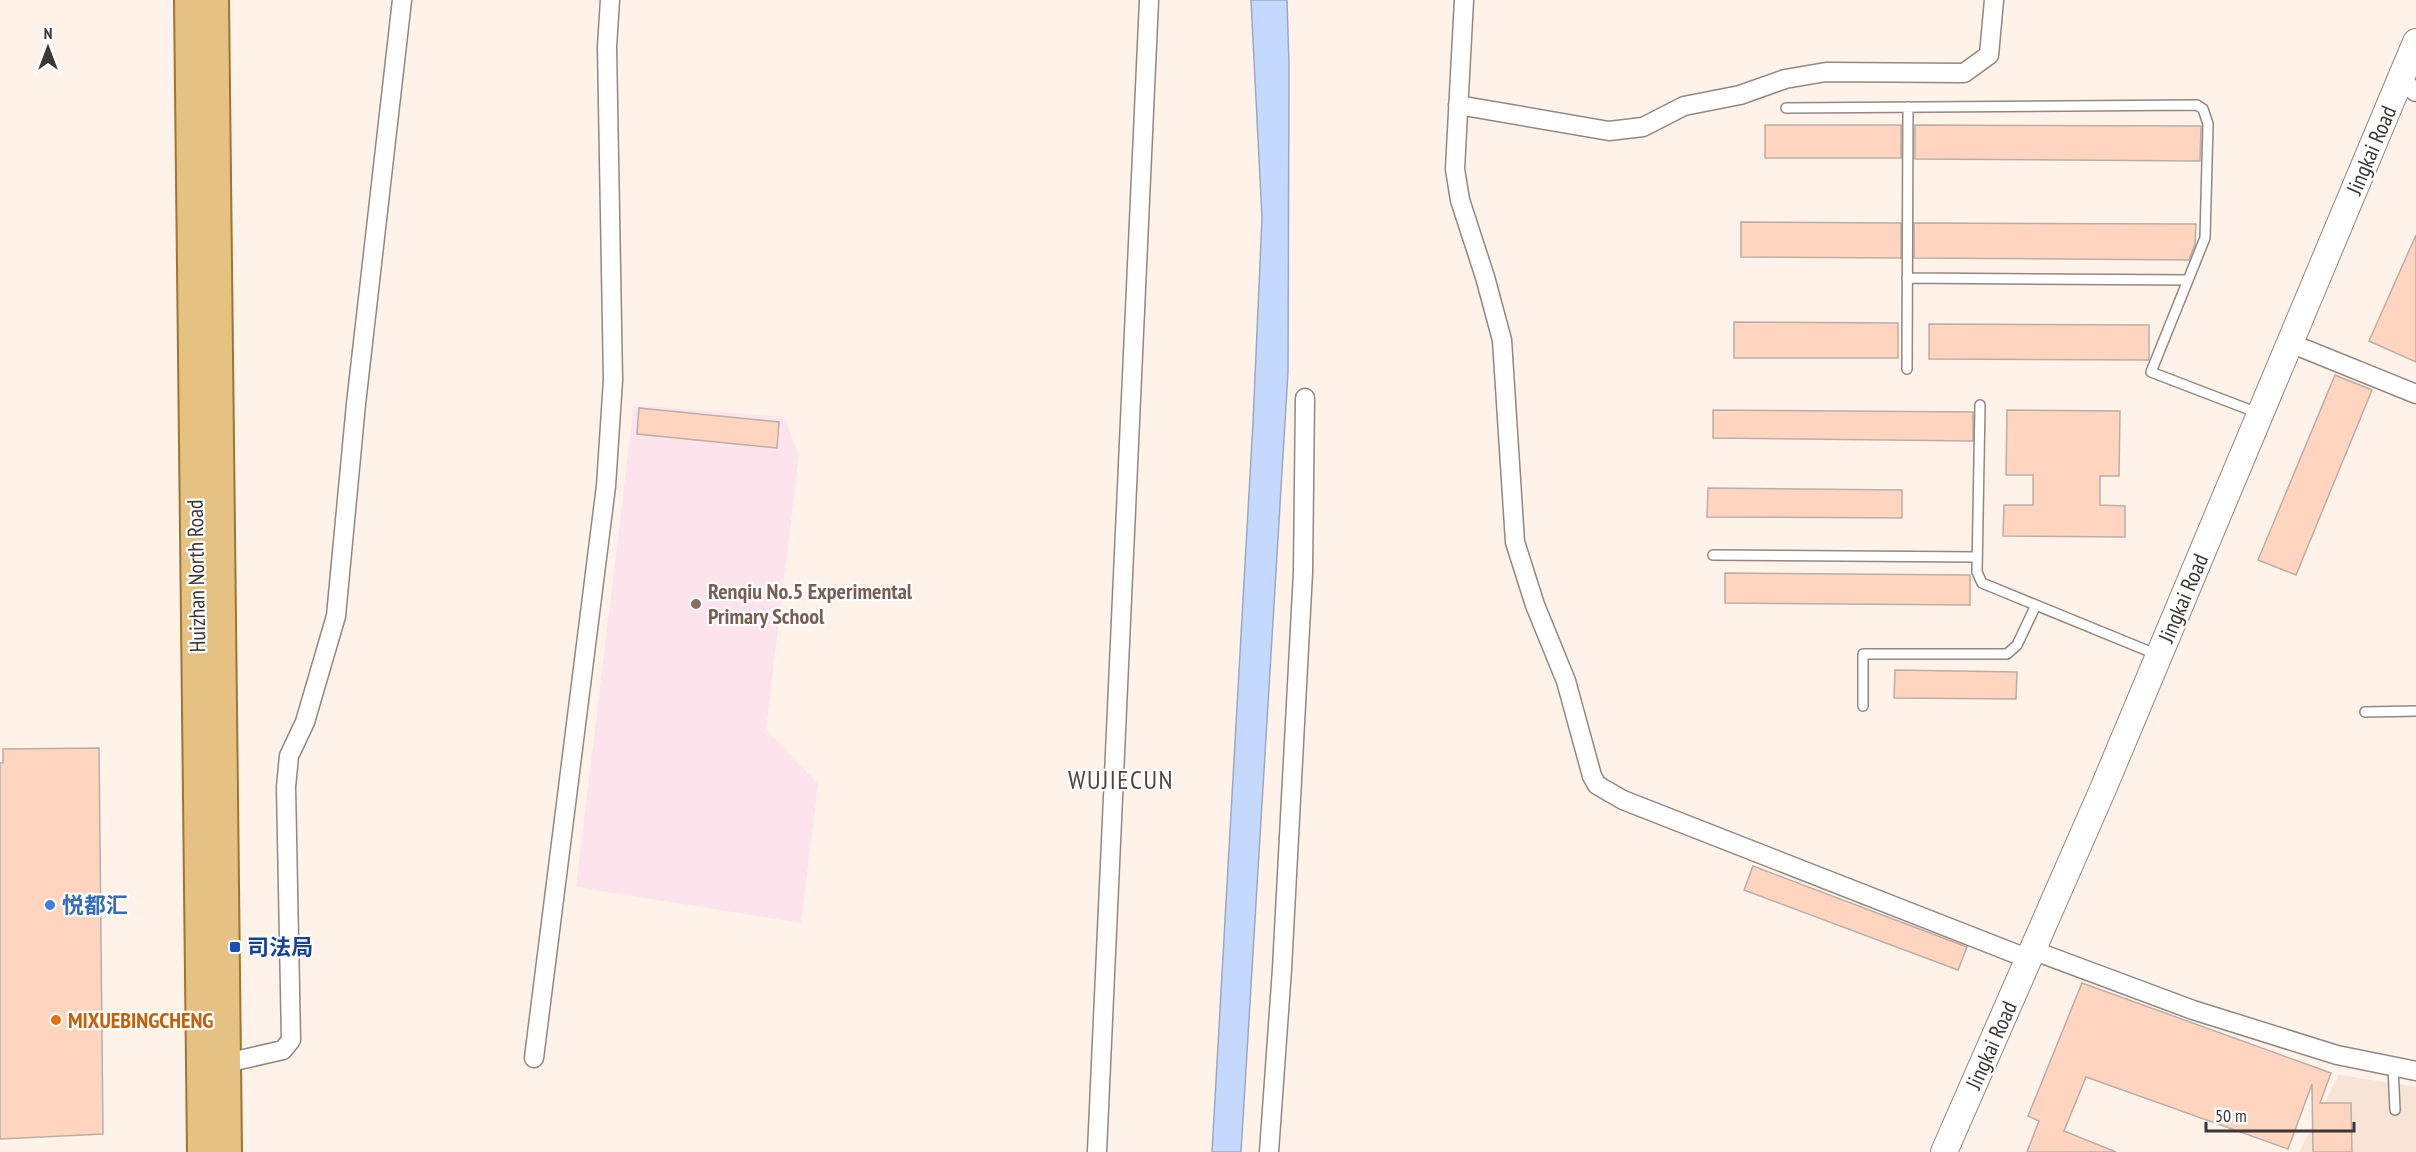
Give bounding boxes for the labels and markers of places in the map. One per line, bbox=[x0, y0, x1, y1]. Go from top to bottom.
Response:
place label: Renqiu No.5 Experimental Primary School bbox=[708, 577, 913, 630]
marker: Renqiu No.5 Experimental Primary School bbox=[689, 597, 703, 611]
place label: 悦都汇 bbox=[62, 891, 128, 919]
marker: 悦都汇 bbox=[43, 898, 57, 912]
place label: 司法局 bbox=[247, 933, 313, 961]
marker: 司法局 bbox=[228, 940, 242, 954]
place label: MIXUEBINGCHENG bbox=[68, 1006, 213, 1034]
marker: MIXUEBINGCHENG bbox=[49, 1013, 63, 1027]

